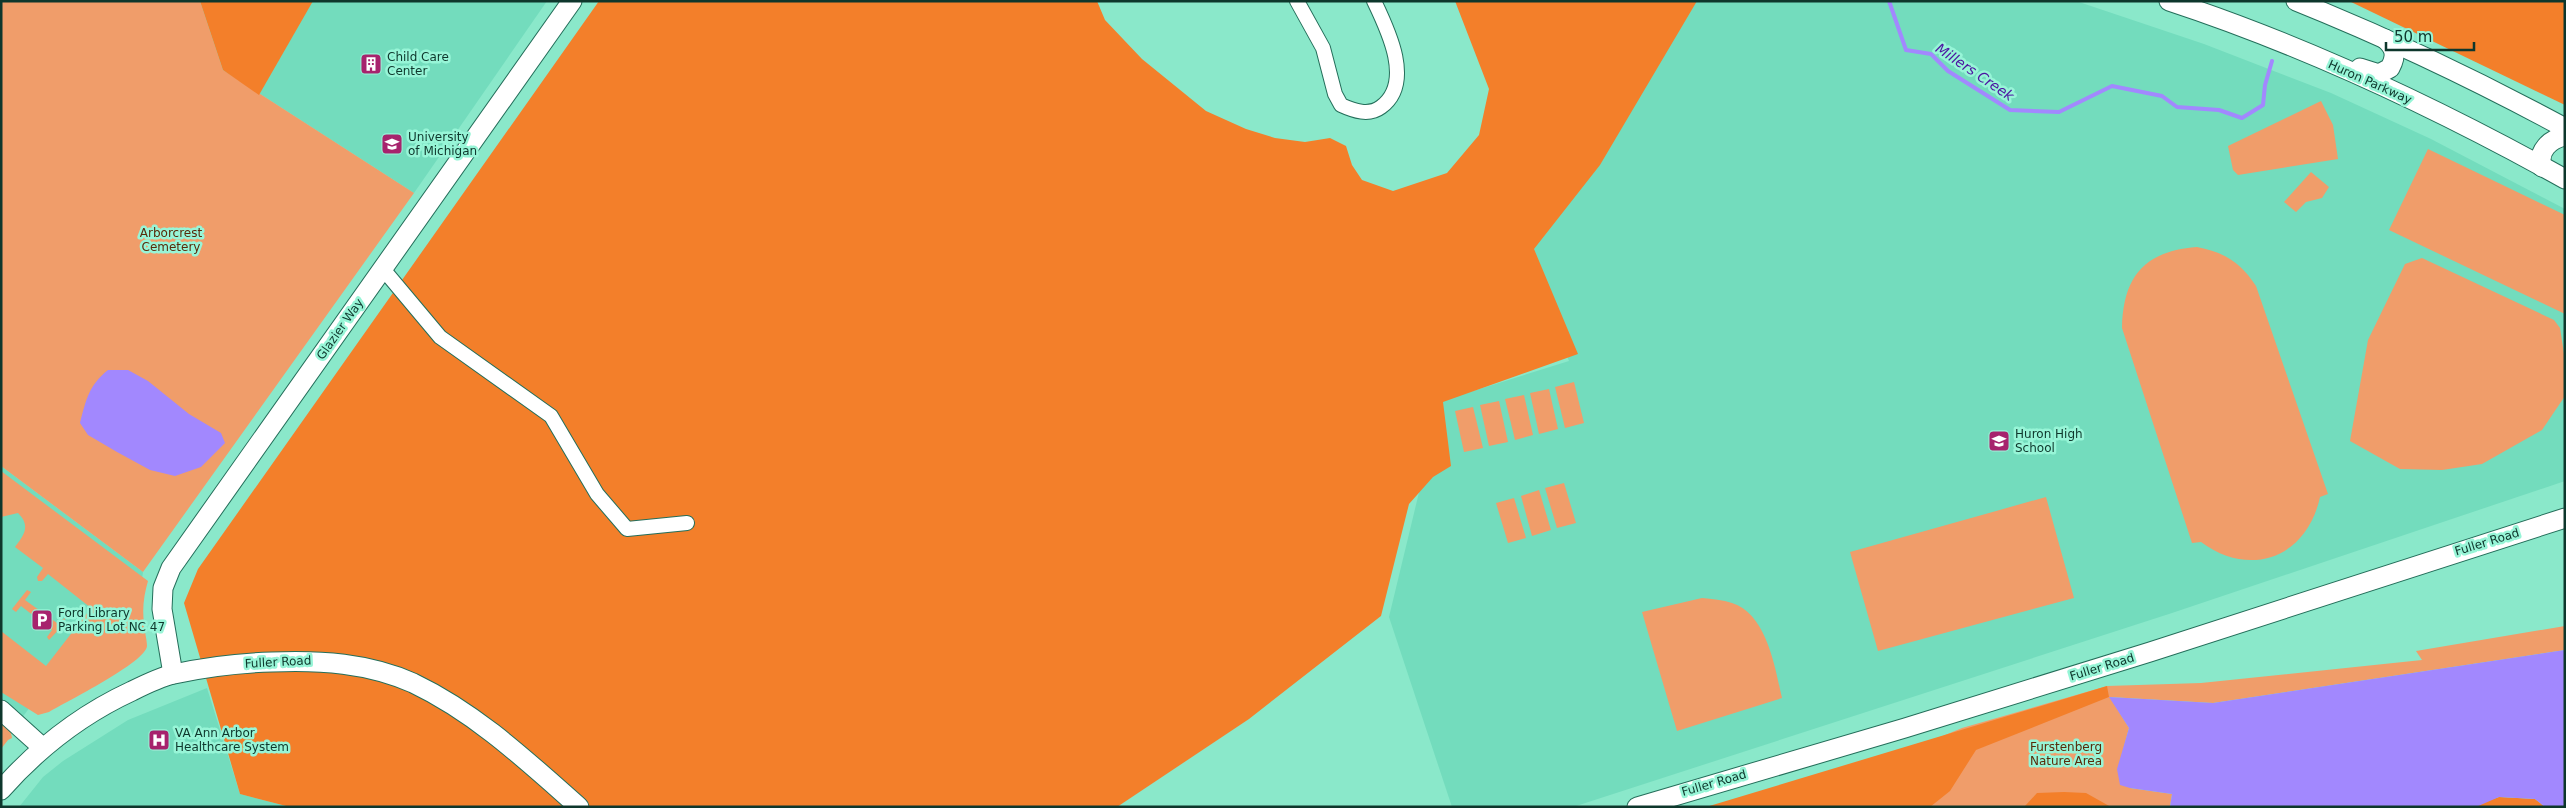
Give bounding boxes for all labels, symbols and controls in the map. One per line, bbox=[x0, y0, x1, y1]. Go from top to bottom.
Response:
scale bar bbox=[2386, 20, 2474, 52]
text: 50 m bbox=[2394, 28, 2432, 46]
water label: Millers Creek bbox=[1933, 40, 2018, 104]
place label: Child Care Center bbox=[387, 50, 449, 78]
building icon: Child Care Center bbox=[359, 52, 383, 76]
street label: Huron Parkway bbox=[2326, 57, 2414, 107]
place label: University of Michigan bbox=[408, 130, 477, 158]
school or university icon: University of Michigan bbox=[380, 132, 404, 156]
park label: Arborcrest Cemetery bbox=[140, 226, 202, 254]
street label: Glazier Way bbox=[314, 296, 366, 362]
place label: Huron High School bbox=[2015, 427, 2083, 455]
school or university icon: Huron High School bbox=[1987, 429, 2011, 453]
street label: Fuller Road bbox=[2453, 526, 2521, 558]
place label: Ford Library Parking Lot NC 47 bbox=[58, 606, 165, 634]
parking icon: Ford Library Parking Lot NC 47 bbox=[30, 608, 54, 632]
street label: Fuller Road bbox=[2068, 651, 2136, 683]
street label: Fuller Road bbox=[244, 653, 312, 671]
place label: VA Ann Arbor Healthcare System bbox=[175, 726, 289, 754]
hospital icon: VA Ann Arbor Healthcare System bbox=[147, 728, 171, 752]
park label: Furstenberg Nature Area bbox=[2030, 740, 2102, 768]
street label: Fuller Road bbox=[1680, 767, 1748, 799]

